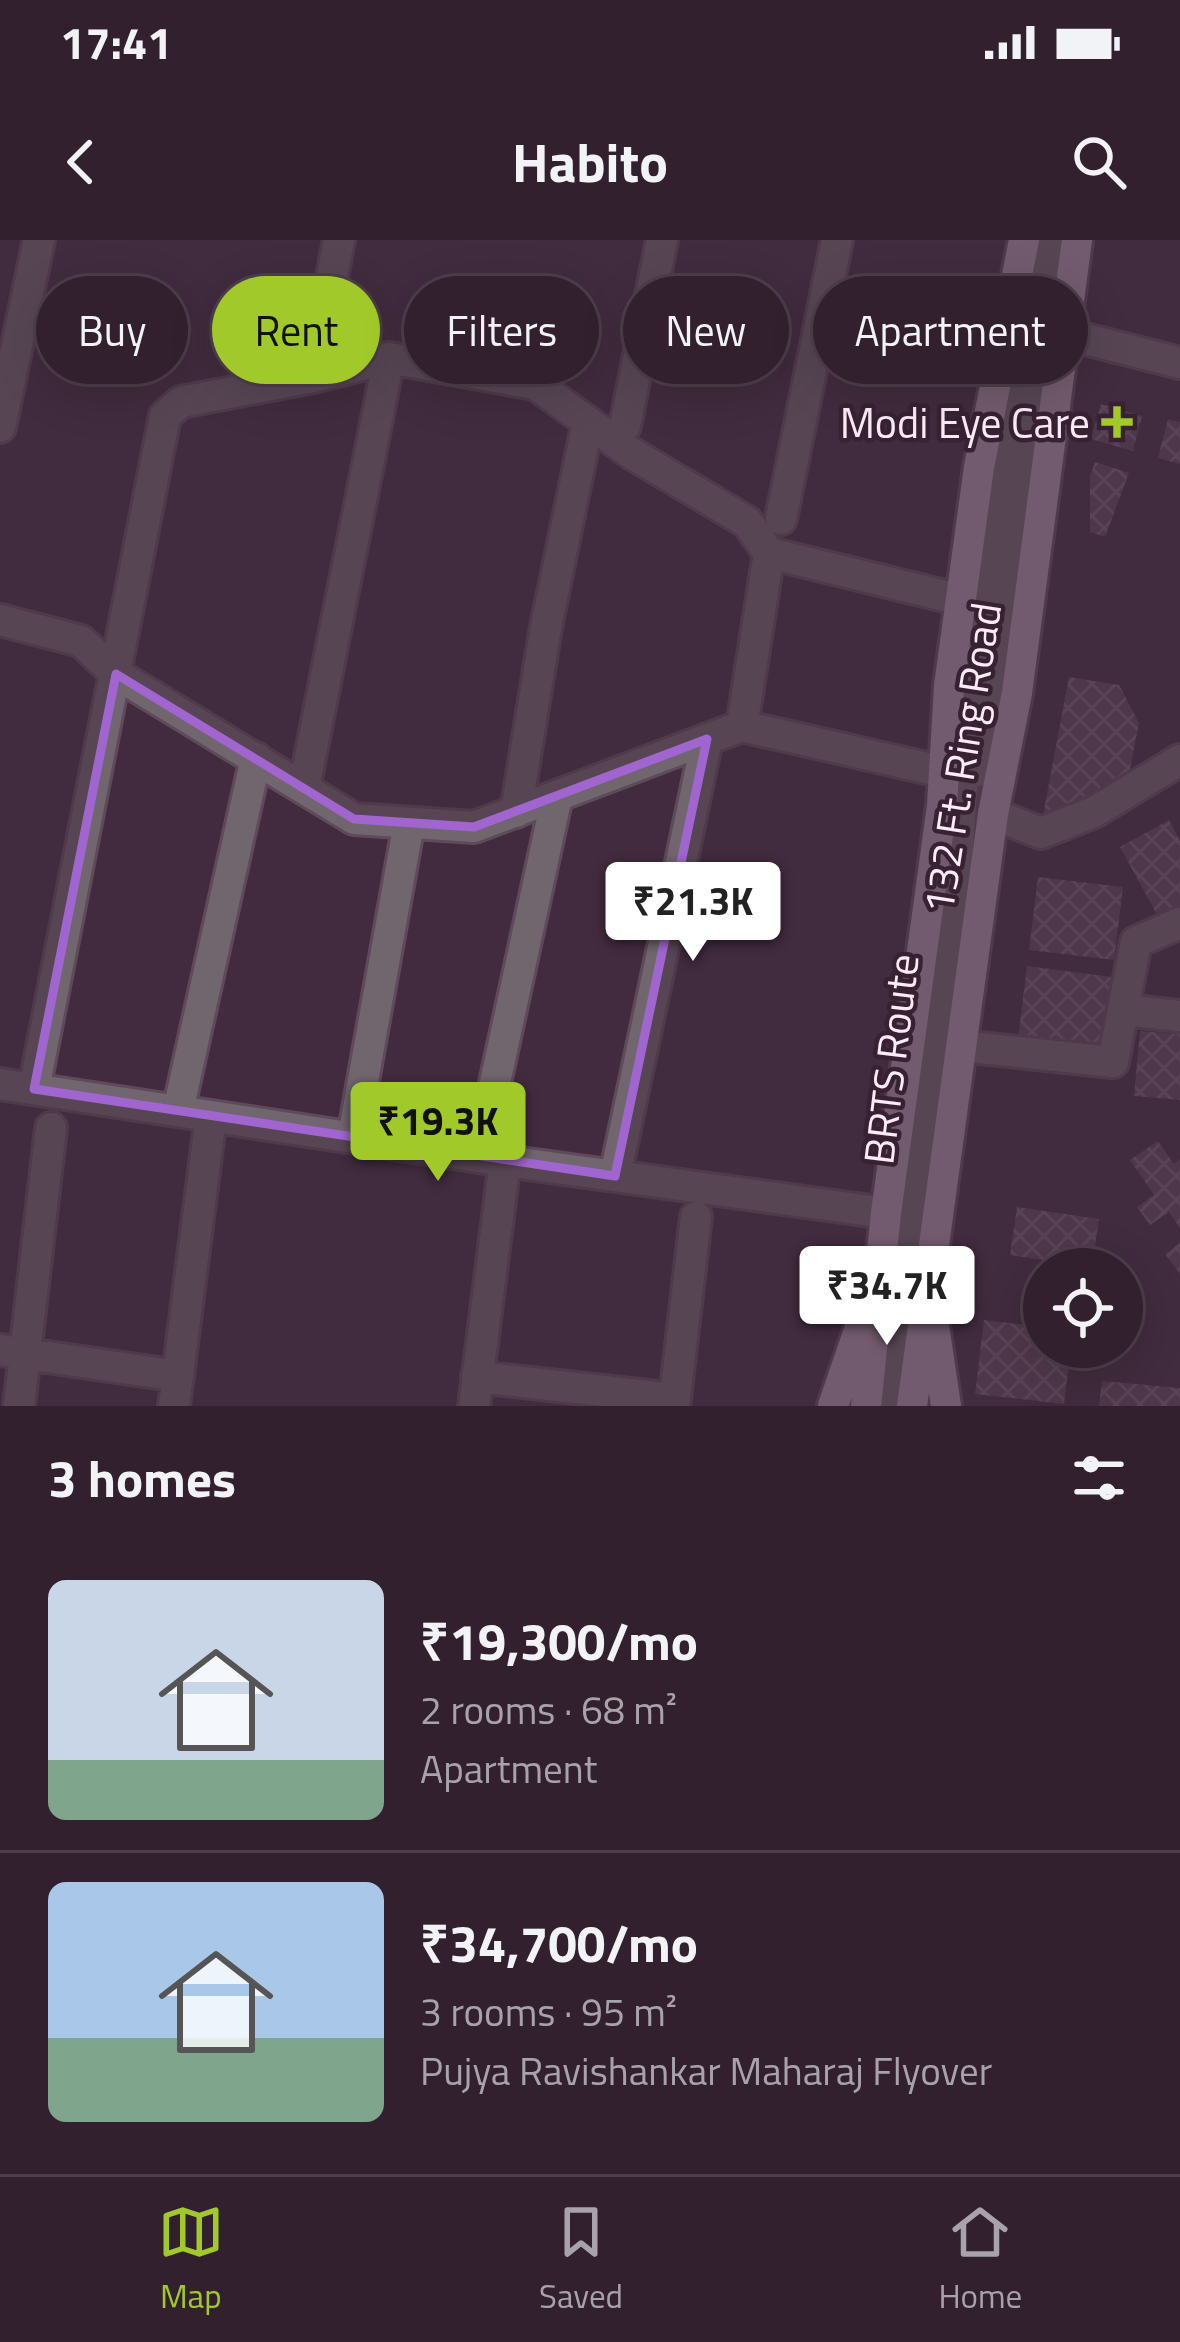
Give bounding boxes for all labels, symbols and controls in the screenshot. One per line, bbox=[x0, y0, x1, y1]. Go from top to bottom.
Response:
text: 17:41 bbox=[60, 8, 172, 76]
text: Habito bbox=[512, 121, 668, 203]
icon: back bbox=[48, 129, 114, 195]
icon: search bbox=[1066, 129, 1132, 195]
chip: Buy bbox=[36, 276, 188, 384]
chip: Rent bbox=[212, 276, 380, 384]
chip: Filters bbox=[404, 276, 599, 384]
chip: New bbox=[623, 276, 789, 384]
chip: Apartment bbox=[813, 276, 1088, 384]
place label: Modi Eye Care bbox=[840, 390, 1090, 454]
marker: Modi Eye Care bbox=[1101, 406, 1133, 438]
street label: 132 Ft. Ring Road bbox=[905, 598, 1017, 918]
pin: ₹21.3K bbox=[595, 862, 791, 964]
text: ₹21.3K bbox=[633, 871, 753, 930]
street label: BRTS Route bbox=[845, 950, 935, 1168]
pin: ₹19.3K bbox=[340, 1082, 536, 1184]
text: ₹19.3K bbox=[378, 1091, 498, 1150]
pin: ₹34.7K bbox=[789, 1246, 985, 1348]
map controls bbox=[1023, 1248, 1143, 1368]
button: locate bbox=[1023, 1248, 1143, 1368]
text: ₹34.7K bbox=[827, 1255, 947, 1314]
text: 3 homes bbox=[48, 1439, 236, 1517]
icon: filters bbox=[1066, 1445, 1132, 1511]
text: ₹19,300/mo bbox=[420, 1602, 698, 1680]
icon: home bbox=[144, 1628, 288, 1772]
text: 2 rooms · 68 m² bbox=[420, 1680, 677, 1739]
text: Apartment bbox=[420, 1739, 597, 1798]
text: ₹34,700/mo bbox=[420, 1904, 698, 1982]
icon: home bbox=[144, 1930, 288, 2074]
text: 3 rooms · 95 m² bbox=[420, 1982, 677, 2041]
text: Pujya Ravishankar Maharaj Flyover bbox=[420, 2041, 992, 2100]
tab: Map bbox=[158, 2199, 224, 2321]
tab: Saved bbox=[539, 2199, 623, 2321]
tab: Home bbox=[938, 2199, 1022, 2321]

